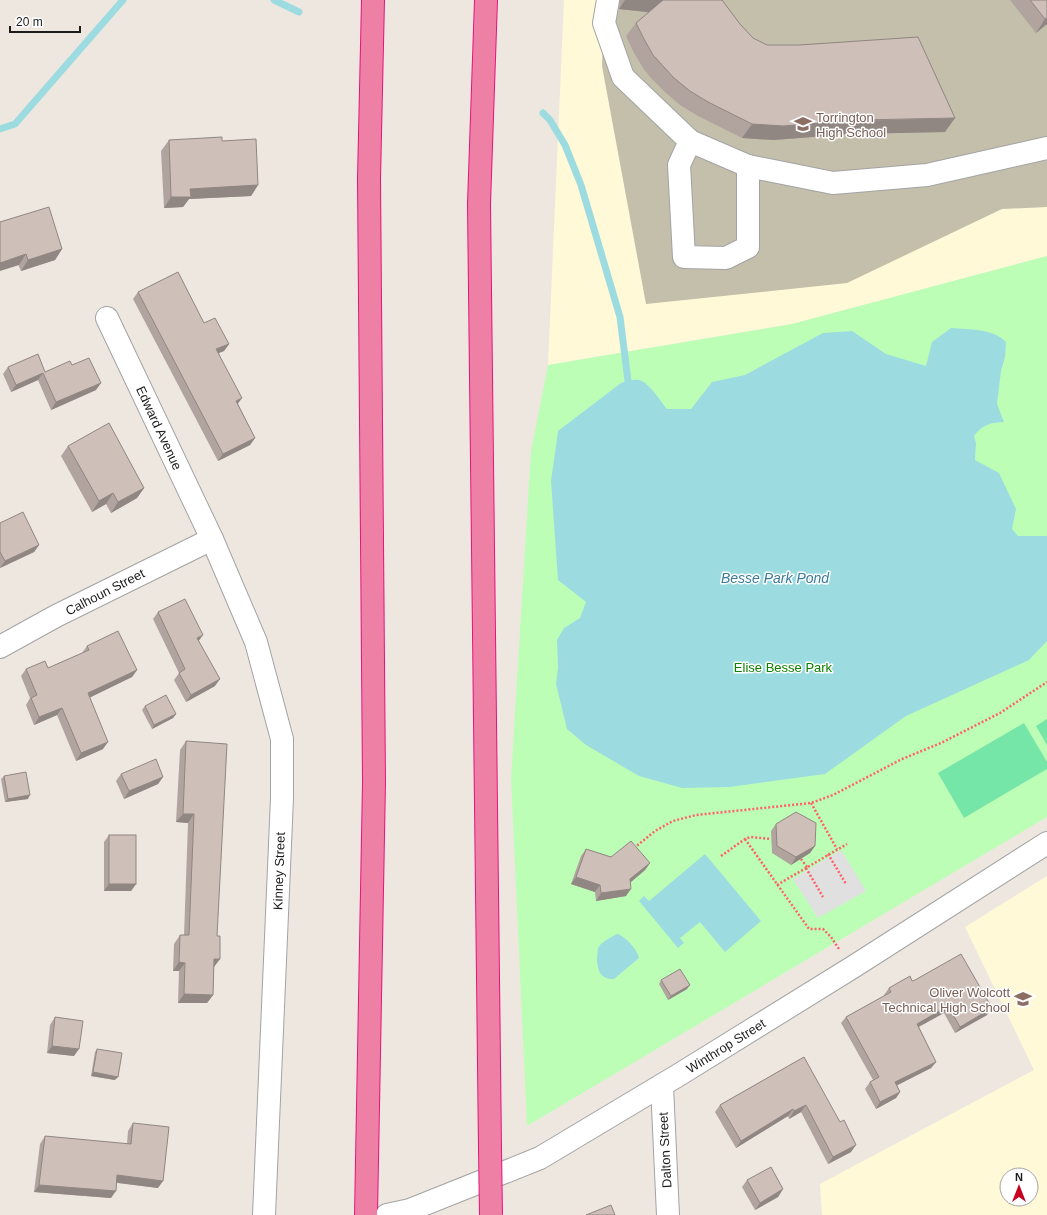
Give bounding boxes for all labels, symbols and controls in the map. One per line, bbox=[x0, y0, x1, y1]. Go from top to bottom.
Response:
scale bar bbox=[10, 8, 80, 34]
text: 20 m bbox=[16, 15, 43, 29]
place label: Torrington High School bbox=[816, 110, 886, 140]
school or university icon: Torrington High School bbox=[793, 114, 813, 134]
street label: Edward Avenue bbox=[133, 384, 185, 472]
street label: Calhoun Street bbox=[63, 565, 147, 618]
water label: Besse Park Pond bbox=[721, 570, 830, 586]
park label: Elise Besse Park bbox=[734, 660, 833, 675]
street label: Kinney Street bbox=[270, 831, 288, 910]
place label: Oliver Wolcott Technical High School bbox=[882, 985, 1010, 1015]
school or university icon: Oliver Wolcott Technical High School bbox=[1013, 989, 1033, 1009]
street label: Winthrop Street bbox=[684, 1016, 769, 1076]
street label: Dalton Street bbox=[656, 1111, 674, 1188]
north arrow bbox=[999, 1167, 1039, 1207]
text: N bbox=[1015, 1171, 1023, 1183]

